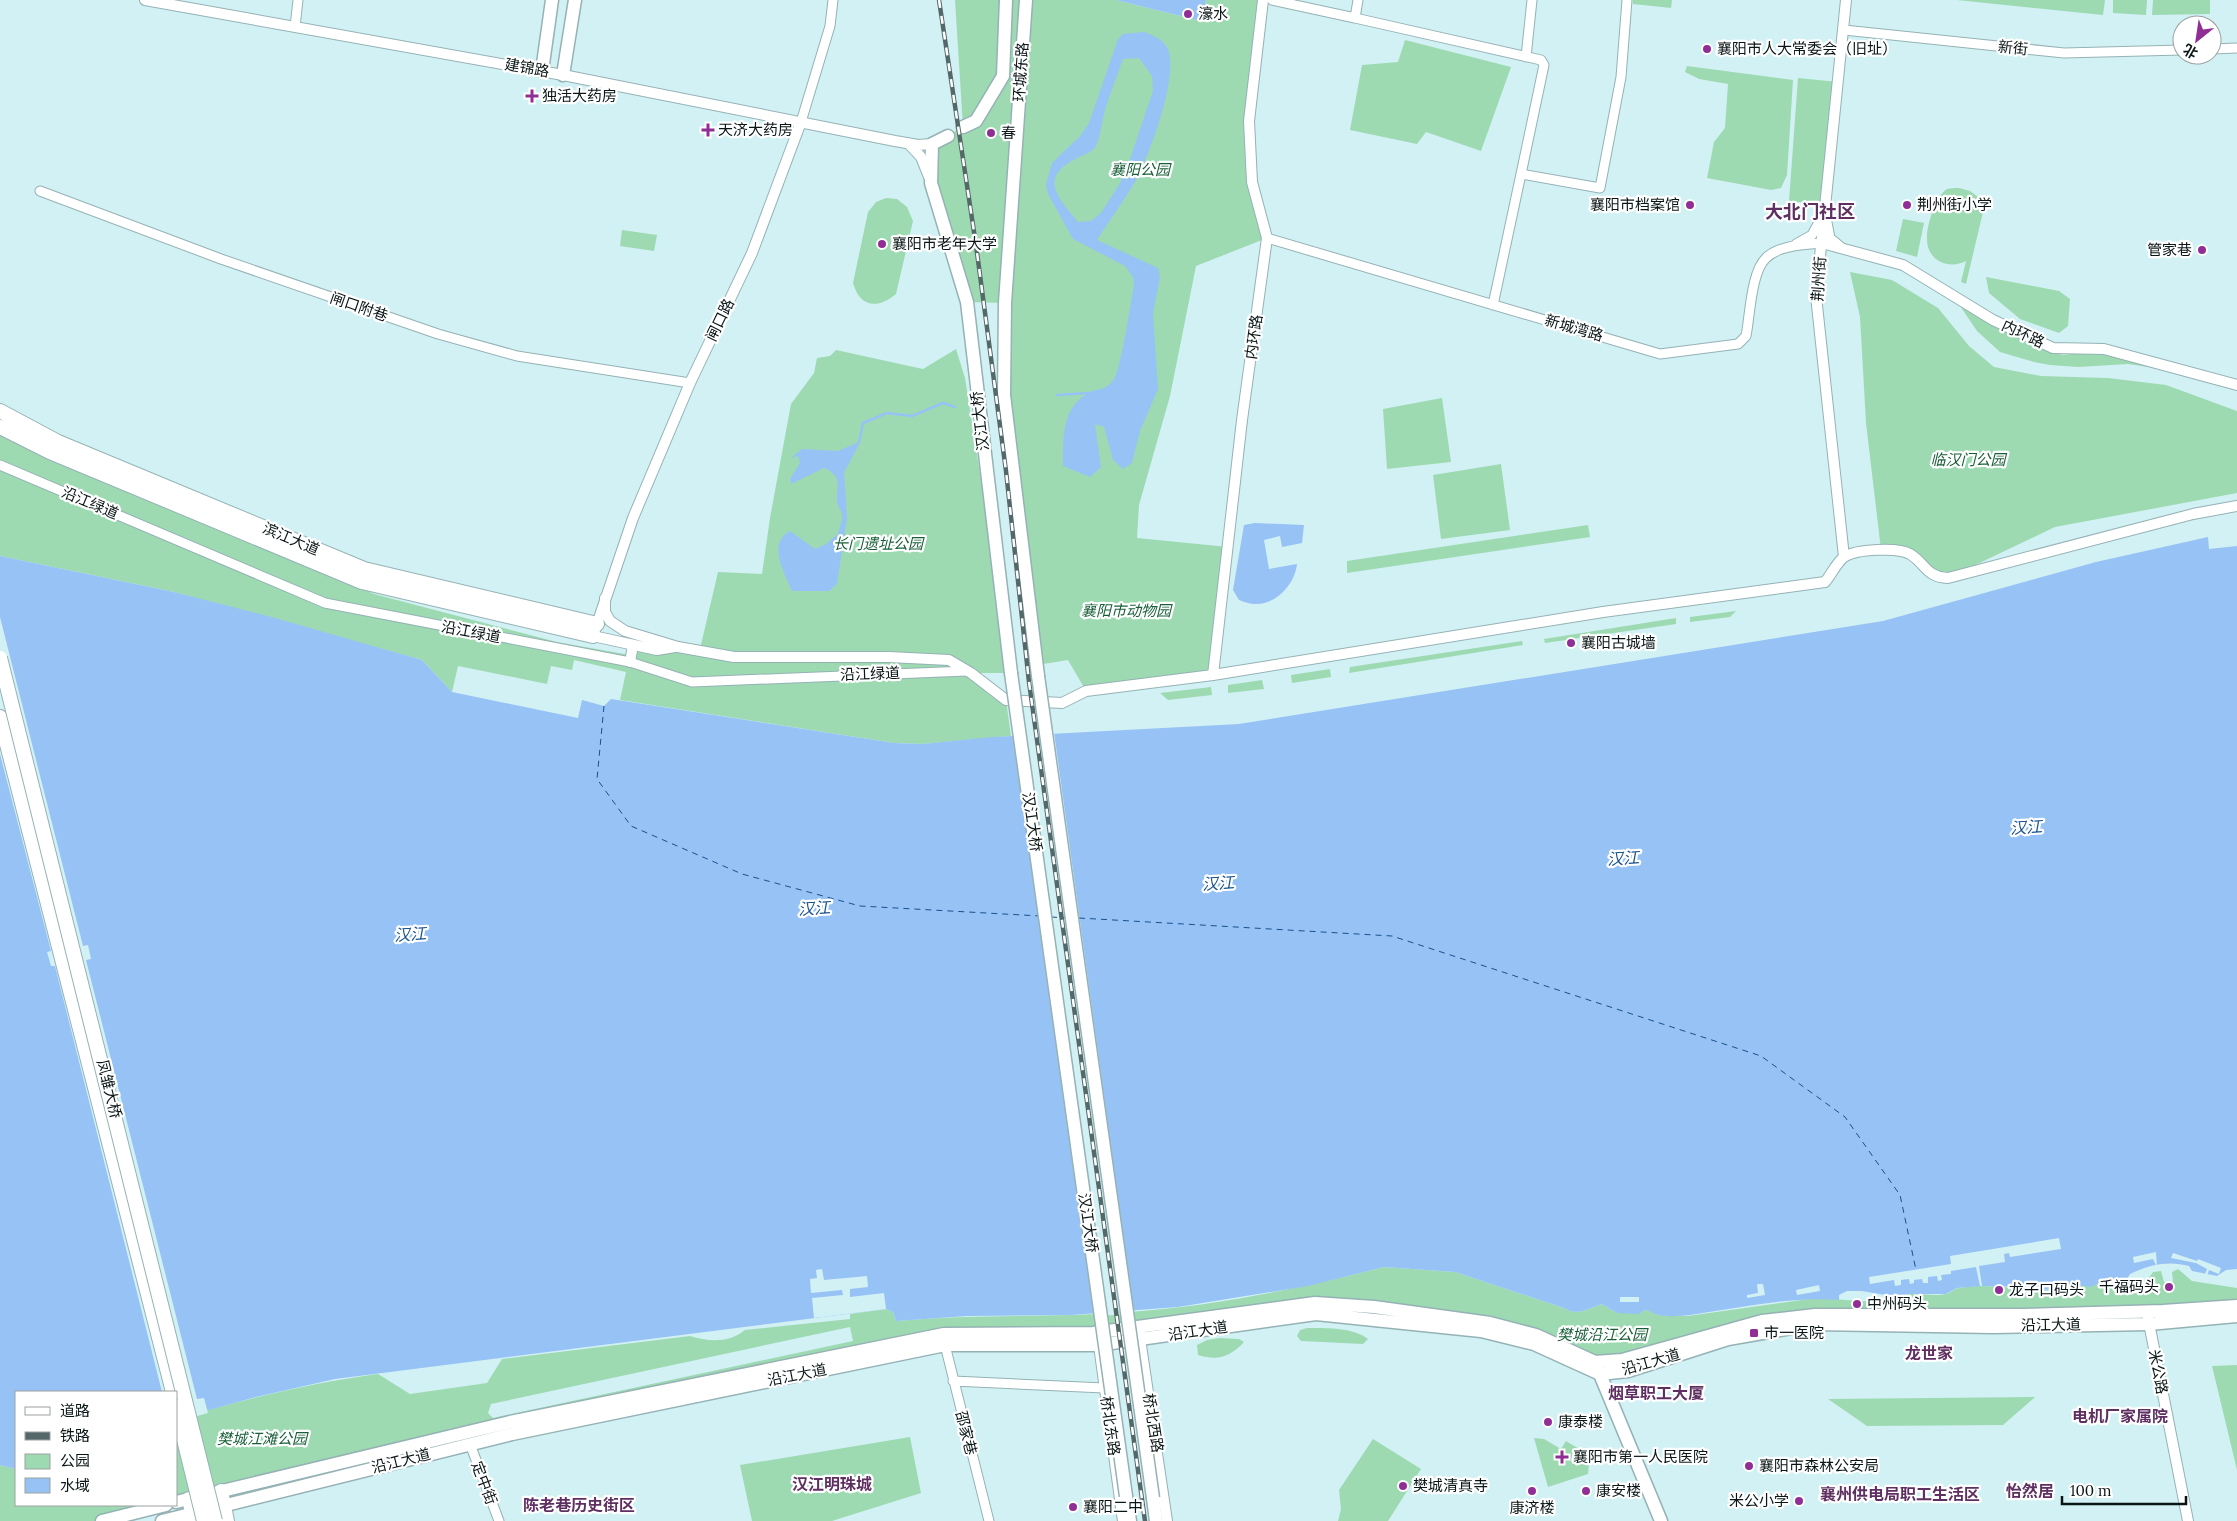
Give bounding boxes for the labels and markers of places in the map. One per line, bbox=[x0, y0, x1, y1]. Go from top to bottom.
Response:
place label: 濠水 bbox=[1198, 4, 1228, 23]
marker: 濠水 bbox=[1182, 8, 1194, 20]
place label: 襄阳市人大常委会（旧址） bbox=[1717, 39, 1897, 58]
marker: 襄阳市人大常委会（旧址） bbox=[1701, 43, 1713, 55]
place label: 独活大药房 bbox=[542, 86, 617, 105]
marker: 独活大药房 bbox=[526, 90, 538, 102]
place label: 天济大药房 bbox=[718, 120, 793, 139]
place label: 春 bbox=[1001, 123, 1016, 142]
marker: 天济大药房 bbox=[702, 124, 714, 136]
marker: 春 bbox=[985, 127, 997, 139]
place label: 襄阳市档案馆 bbox=[1590, 195, 1680, 214]
place label: 荆州街小学 bbox=[1917, 195, 1992, 214]
marker: 襄阳市档案馆 bbox=[1684, 199, 1696, 211]
marker: 荆州街小学 bbox=[1901, 199, 1913, 211]
place label: 襄阳市老年大学 bbox=[892, 234, 997, 253]
marker: 襄阳市老年大学 bbox=[876, 238, 888, 250]
place label: 管家巷 bbox=[2147, 240, 2192, 259]
marker: 管家巷 bbox=[2196, 244, 2208, 256]
place label: 襄阳古城墙 bbox=[1581, 633, 1656, 652]
marker: 襄阳古城墙 bbox=[1565, 637, 1577, 649]
place label: 千福码头 bbox=[2099, 1277, 2159, 1296]
place label: 龙子口码头 bbox=[2009, 1280, 2084, 1299]
marker: 千福码头 bbox=[2163, 1281, 2175, 1293]
marker: 龙子口码头 bbox=[1993, 1284, 2005, 1296]
place label: 中州码头 bbox=[1867, 1294, 1927, 1313]
marker: 中州码头 bbox=[1851, 1298, 1863, 1310]
place label: 市一医院 bbox=[1764, 1323, 1824, 1342]
marker: 市一医院 bbox=[1748, 1327, 1760, 1339]
place label: 康泰楼 bbox=[1558, 1412, 1603, 1431]
marker: 康泰楼 bbox=[1542, 1416, 1554, 1428]
place label: 襄阳市第一人民医院 bbox=[1573, 1447, 1708, 1466]
marker: 襄阳市第一人民医院 bbox=[1555, 1450, 1569, 1464]
place label: 襄阳市森林公安局 bbox=[1759, 1456, 1879, 1475]
marker: 襄阳市森林公安局 bbox=[1743, 1460, 1755, 1472]
place label: 樊城清真寺 bbox=[1413, 1476, 1488, 1495]
marker: 樊城清真寺 bbox=[1397, 1480, 1409, 1492]
place label: 康安楼 bbox=[1596, 1481, 1641, 1500]
marker: 康济楼 bbox=[1526, 1485, 1538, 1497]
marker: 康安楼 bbox=[1580, 1485, 1592, 1497]
place label: 米公小学 bbox=[1729, 1491, 1789, 1510]
marker: 米公小学 bbox=[1793, 1495, 1805, 1507]
place label: 襄阳二中 bbox=[1083, 1497, 1143, 1516]
place label: 康济楼 bbox=[1509, 1498, 1555, 1517]
marker: 襄阳二中 bbox=[1067, 1501, 1079, 1513]

